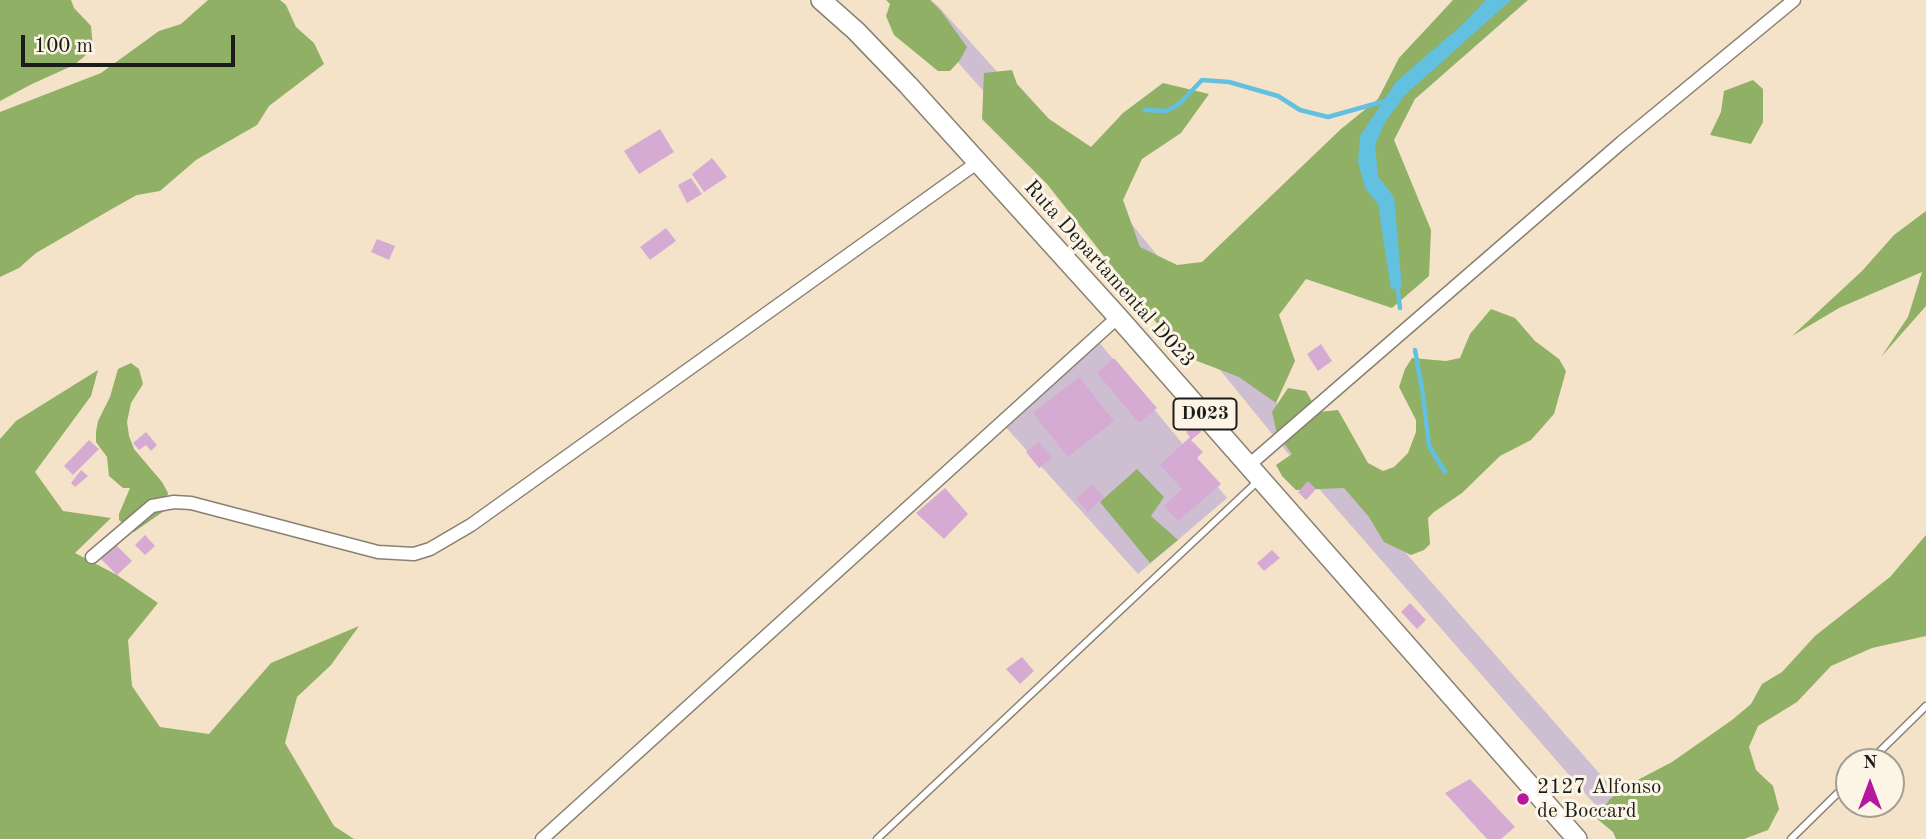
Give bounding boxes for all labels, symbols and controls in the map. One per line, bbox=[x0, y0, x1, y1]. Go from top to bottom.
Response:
scale bar bbox=[24, 21, 238, 65]
text: 100 m bbox=[34, 36, 93, 57]
street label: Ruta Departamental D023 bbox=[1018, 175, 1200, 373]
road number: D023 bbox=[1174, 398, 1236, 430]
north arrow bbox=[1835, 748, 1905, 818]
text: N bbox=[1863, 754, 1877, 773]
place label: 2127 Alfonso de Boccard bbox=[1537, 774, 1662, 824]
marker: 2127 Alfonso de Boccard bbox=[1515, 791, 1531, 807]

